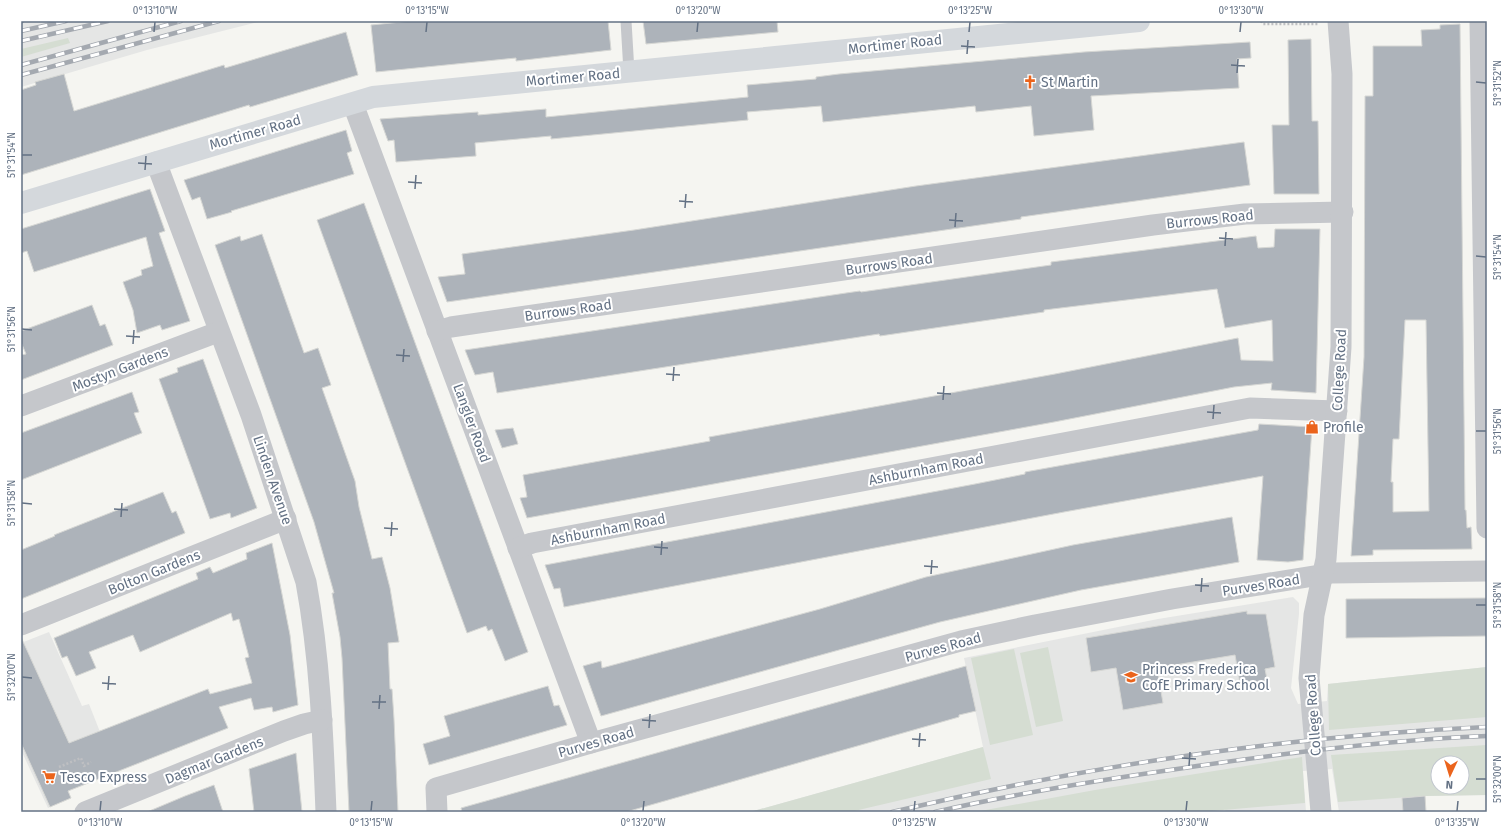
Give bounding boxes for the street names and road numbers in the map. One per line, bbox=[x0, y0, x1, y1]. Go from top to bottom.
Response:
street label: Mortimer Road bbox=[847, 31, 943, 58]
street label: Mortimer Road bbox=[525, 65, 621, 90]
street label: Mortimer Road bbox=[207, 111, 303, 154]
street label: Burrows Road bbox=[1166, 206, 1255, 233]
street label: Burrows Road bbox=[844, 250, 934, 279]
street label: Burrows Road bbox=[523, 296, 613, 325]
street label: College Road bbox=[1329, 329, 1350, 412]
street label: Mostyn Gardens bbox=[70, 343, 171, 396]
street label: Langler Road bbox=[449, 381, 494, 465]
street label: Linden Avenue bbox=[249, 433, 296, 527]
street label: Ashburnham Road bbox=[867, 450, 985, 489]
street label: Ashburnham Road bbox=[549, 510, 667, 549]
street label: Bolton Gardens bbox=[106, 546, 203, 599]
street label: Purves Road bbox=[1221, 571, 1301, 600]
street label: Purves Road bbox=[903, 629, 983, 666]
street label: College Road bbox=[1302, 673, 1325, 757]
street label: Purves Road bbox=[556, 724, 636, 761]
street label: Dagmar Gardens bbox=[163, 733, 266, 788]

